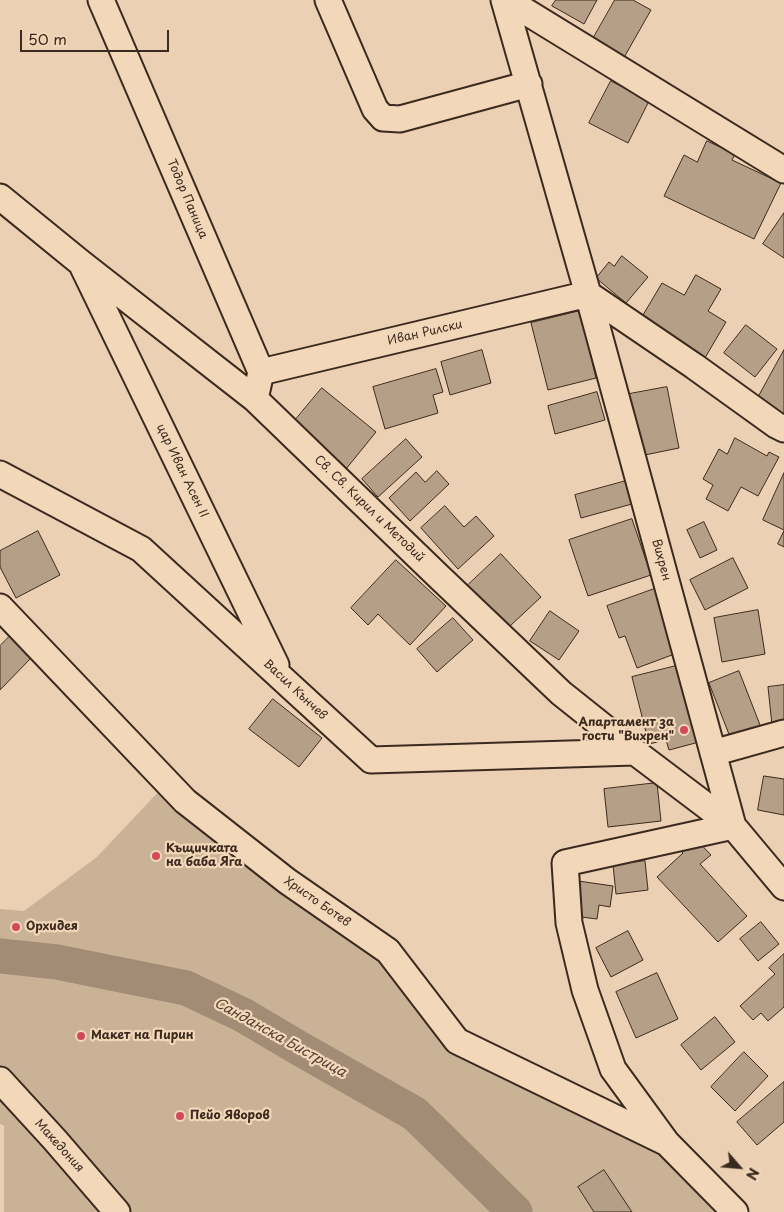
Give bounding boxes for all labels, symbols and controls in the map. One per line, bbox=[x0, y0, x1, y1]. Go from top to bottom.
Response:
scale bar bbox=[22, 20, 171, 52]
text: 50 m bbox=[28, 27, 67, 50]
street label: Тодор Паница bbox=[164, 157, 210, 241]
street label: Иван Рилски bbox=[386, 317, 464, 349]
street label: цар Иван Асен II bbox=[153, 422, 211, 520]
street label: Св. Св. Кирил и Методий bbox=[311, 453, 427, 565]
street label: Вихрен bbox=[649, 537, 673, 583]
street label: Васил Кънчев bbox=[260, 657, 330, 723]
place label: Апартамент за гости "Вихрен" bbox=[578, 716, 674, 744]
marker: Апартамент за гости "Вихрен" bbox=[678, 724, 690, 736]
place label: Къщичката на баба Яга bbox=[166, 842, 242, 870]
marker: Къщичката на баба Яга bbox=[150, 850, 162, 862]
street label: Христо Ботев bbox=[281, 874, 353, 930]
place label: Орхидея bbox=[26, 920, 78, 934]
marker: Орхидея bbox=[10, 921, 22, 933]
water label: Санданска Бистрица bbox=[211, 995, 349, 1081]
place label: Макет на Пирин bbox=[91, 1029, 194, 1043]
marker: Макет на Пирин bbox=[75, 1030, 87, 1042]
place label: Пейо Яворов bbox=[190, 1109, 270, 1123]
marker: Пейо Яворов bbox=[174, 1110, 186, 1122]
street label: Македония bbox=[31, 1117, 87, 1175]
north arrow bbox=[714, 1142, 764, 1192]
text: N bbox=[741, 1164, 765, 1184]

